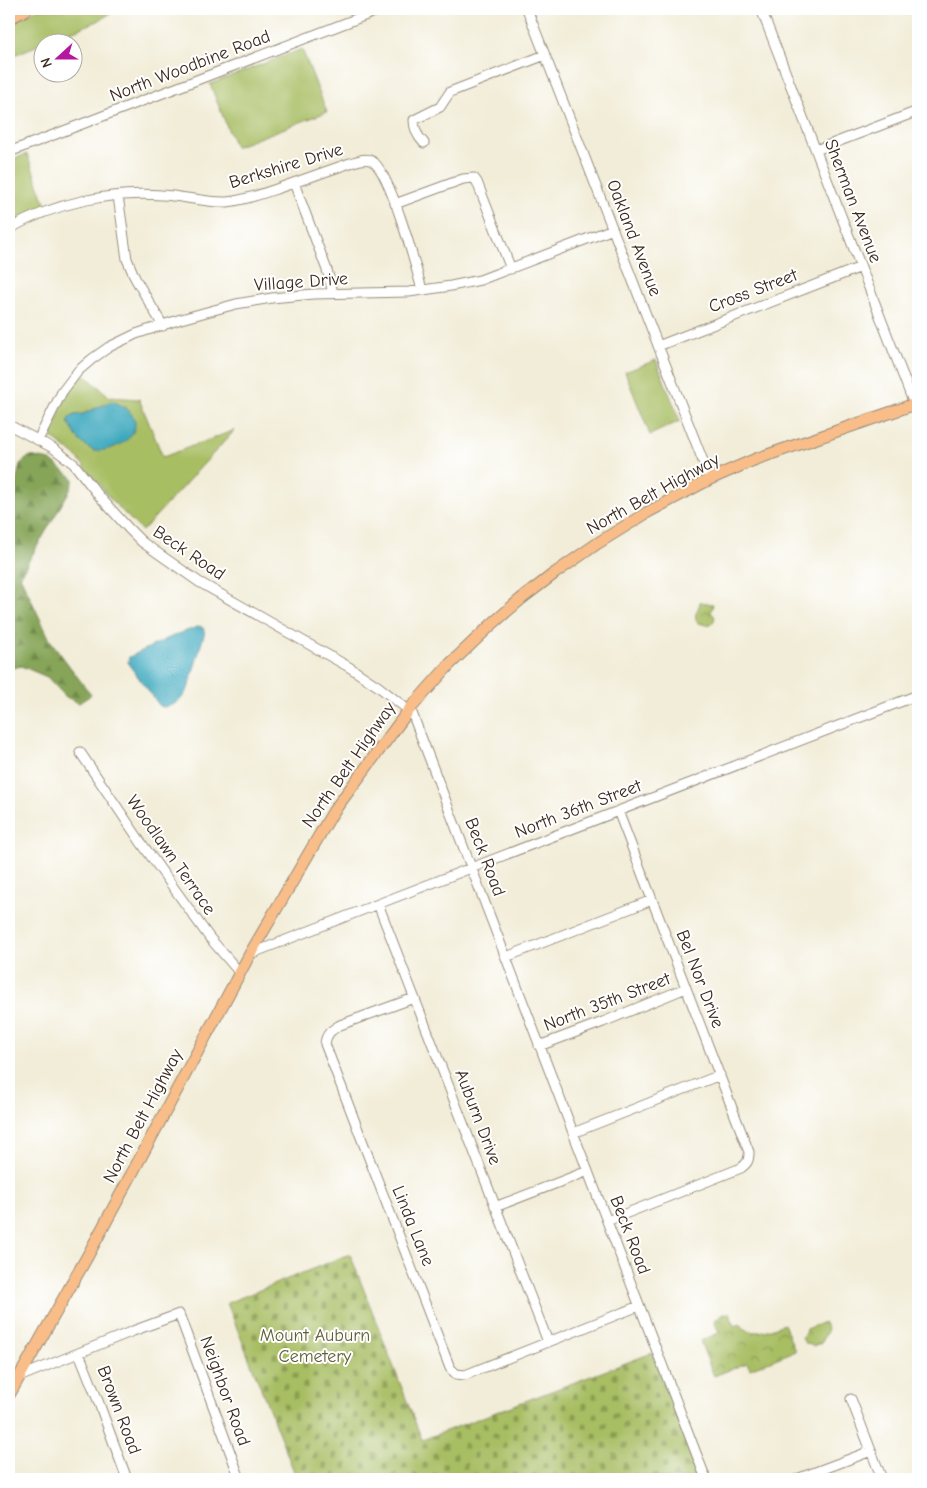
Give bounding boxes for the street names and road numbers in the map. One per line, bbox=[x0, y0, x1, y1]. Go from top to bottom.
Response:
street label: North Woodbine Road bbox=[107, 26, 273, 106]
street label: Sherman Avenue bbox=[820, 136, 886, 266]
street label: Berkshire Drive bbox=[227, 139, 345, 193]
street label: Oakland Avenue bbox=[602, 177, 666, 299]
street label: Cross Street bbox=[706, 264, 801, 318]
street label: Village Drive bbox=[253, 268, 349, 296]
street label: North Belt Highway bbox=[583, 448, 724, 539]
street label: Beck Road bbox=[149, 521, 229, 585]
street label: North Belt Highway bbox=[298, 697, 401, 832]
street label: North 36th Street bbox=[512, 775, 645, 843]
street label: Woodlawn Terrace bbox=[122, 791, 220, 919]
street label: Beck Road bbox=[460, 815, 510, 899]
street label: Bel Nor Drive bbox=[672, 927, 728, 1031]
street label: North 35th Street bbox=[541, 968, 674, 1036]
street label: North Belt Highway bbox=[99, 1045, 188, 1187]
street label: Auburn Drive bbox=[450, 1066, 506, 1168]
street label: Linda Lane bbox=[387, 1183, 439, 1269]
street label: Beck Road bbox=[605, 1193, 655, 1277]
street label: Neighbor Road bbox=[195, 1333, 255, 1449]
street label: Brown Road bbox=[93, 1363, 145, 1457]

